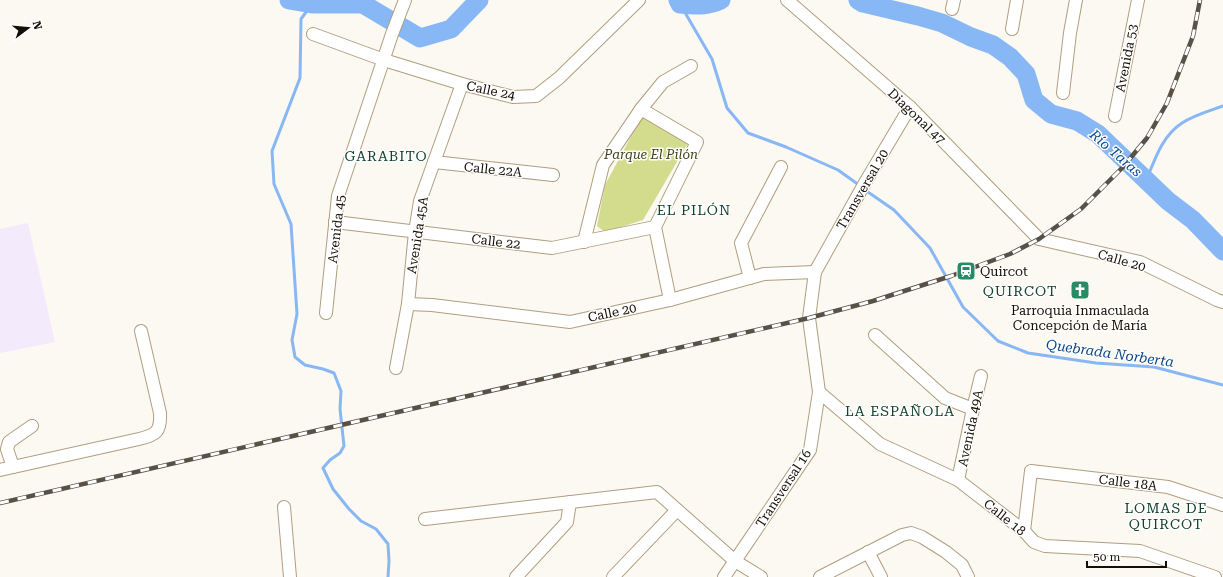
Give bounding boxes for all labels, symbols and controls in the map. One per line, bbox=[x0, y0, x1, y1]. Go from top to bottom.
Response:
north arrow bbox=[8, 8, 48, 48]
text: N bbox=[30, 20, 45, 32]
street label: Avenida 53 bbox=[1113, 23, 1140, 93]
street label: Calle 24 bbox=[465, 78, 517, 103]
street label: Diagonal 47 bbox=[885, 85, 948, 147]
water label: Río Taras bbox=[1086, 126, 1146, 180]
park label: Parque El Pilón bbox=[603, 147, 698, 162]
street label: Transversal 20 bbox=[833, 147, 891, 232]
district label: GARABITO bbox=[344, 148, 428, 164]
street label: Calle 22A bbox=[463, 159, 523, 180]
street label: Avenida 45 bbox=[325, 194, 348, 264]
street label: Avenida 45A bbox=[404, 195, 431, 275]
district label: EL PILÓN bbox=[657, 202, 731, 218]
street label: Calle 22 bbox=[471, 231, 521, 252]
street label: Calle 20 bbox=[1096, 246, 1148, 274]
station icon: Quircot bbox=[955, 260, 977, 282]
place label: Quircot bbox=[980, 264, 1028, 279]
church icon: Parroquia Inmaculada Concepción de María bbox=[1069, 279, 1091, 301]
district label: QUIRCOT bbox=[983, 283, 1057, 299]
street label: Calle 20 bbox=[586, 300, 638, 325]
place label: Parroquia Inmaculada Concepción de María bbox=[1011, 303, 1149, 333]
water label: Quebrada Norberta bbox=[1045, 336, 1175, 370]
street label: Avenida 49A bbox=[955, 388, 986, 468]
district label: LA ESPAÑOLA bbox=[845, 403, 955, 419]
street label: Transversal 16 bbox=[753, 446, 814, 530]
street label: Calle 18A bbox=[1098, 471, 1158, 494]
street label: Calle 18 bbox=[981, 496, 1029, 539]
district label: LOMAS DE QUIRCOT bbox=[1124, 500, 1208, 532]
scale bar bbox=[1087, 543, 1166, 569]
text: 50 m bbox=[1093, 550, 1120, 564]

